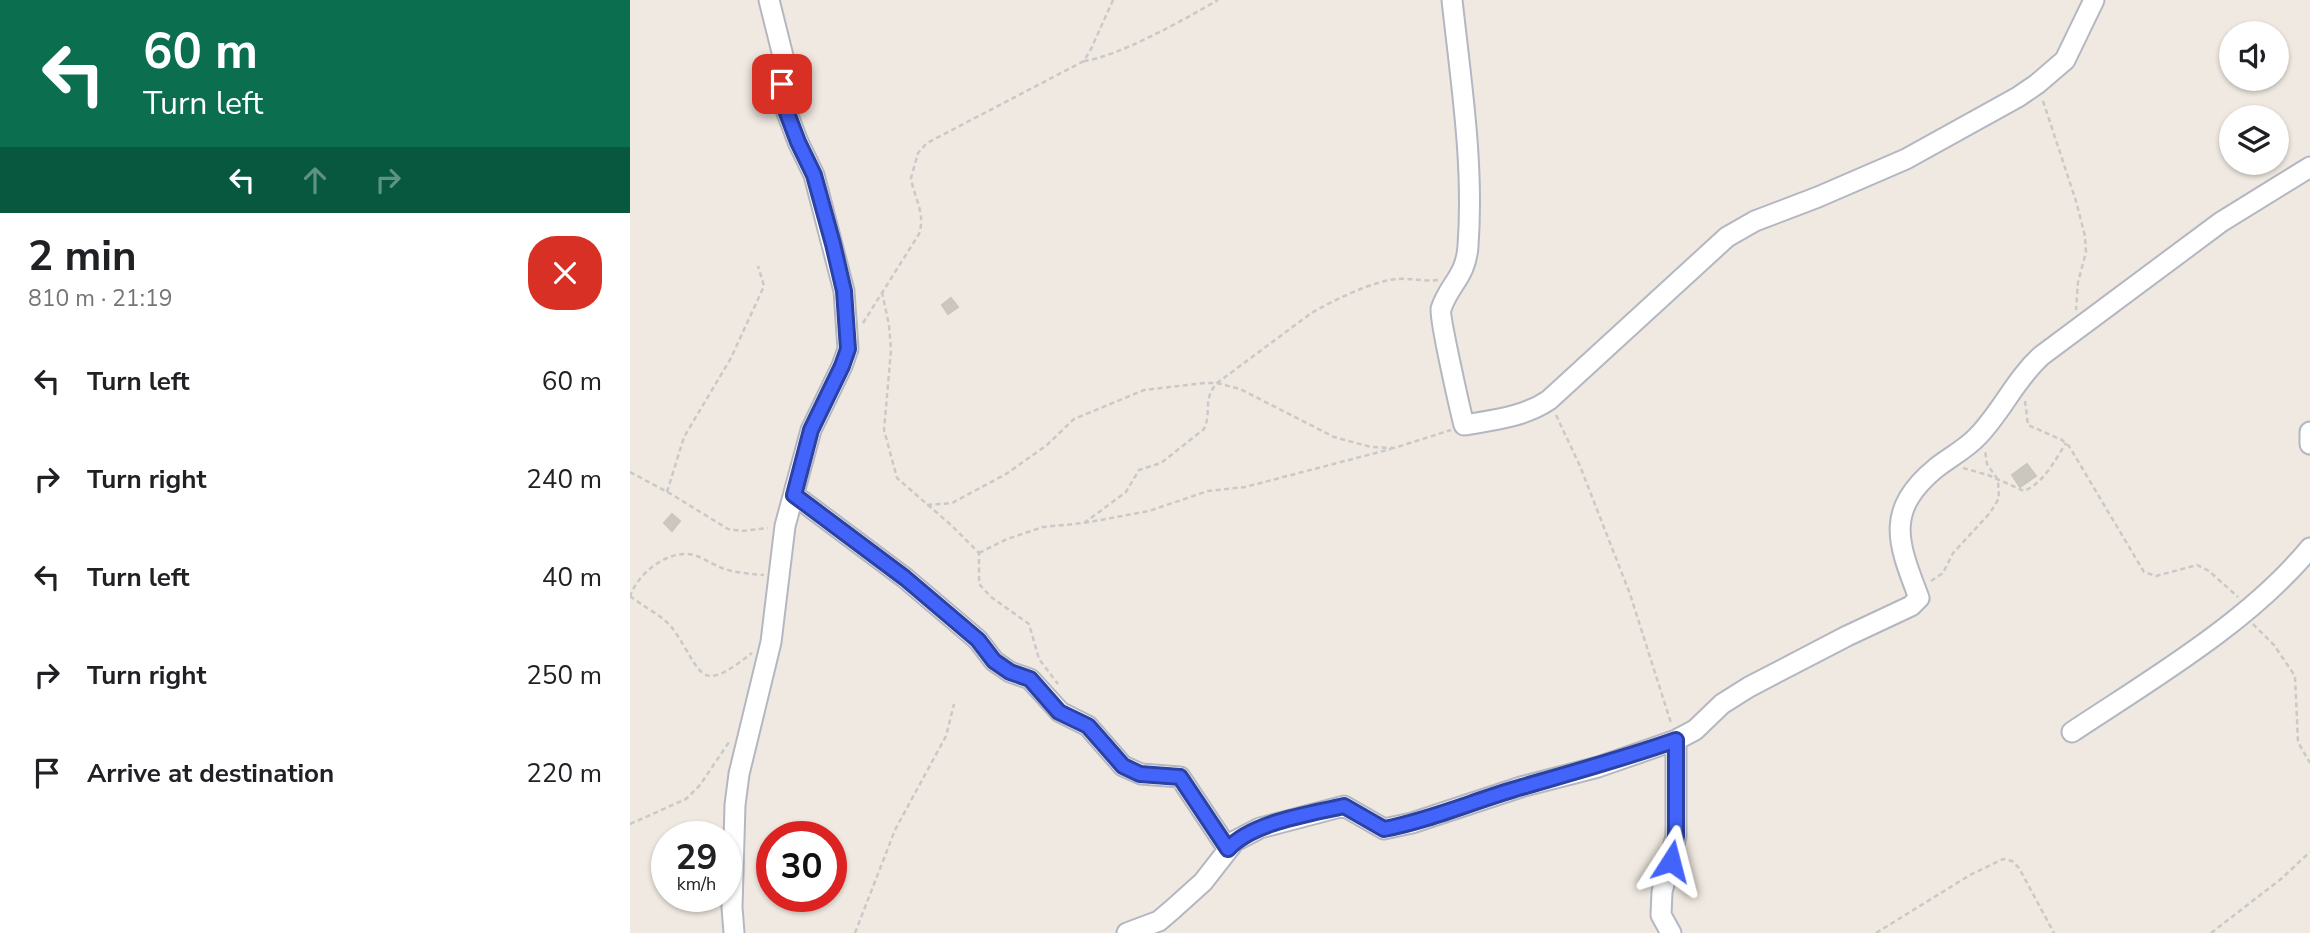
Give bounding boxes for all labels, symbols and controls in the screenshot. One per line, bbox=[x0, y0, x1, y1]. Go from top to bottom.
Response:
text: 60 m bbox=[143, 18, 258, 85]
map controls bbox=[2219, 21, 2289, 175]
button: sound bbox=[2219, 21, 2289, 91]
icon: left bbox=[28, 28, 119, 119]
pin bbox=[752, 54, 812, 114]
icon: arrive bbox=[763, 65, 801, 103]
text: Turn left bbox=[143, 82, 263, 125]
button: layers bbox=[2219, 105, 2289, 175]
icon: left bbox=[223, 161, 261, 199]
icon: ahead bbox=[296, 161, 334, 199]
icon: right bbox=[369, 161, 407, 199]
text: 2 min bbox=[28, 228, 137, 285]
button: close bbox=[528, 236, 602, 310]
text: 810 m · 21:19 bbox=[28, 283, 173, 314]
icon: left bbox=[28, 362, 66, 400]
text: Turn left bbox=[87, 364, 190, 399]
text: 60 m bbox=[542, 364, 602, 399]
icon: right bbox=[28, 460, 66, 498]
text: Turn right bbox=[87, 462, 206, 497]
text: 240 m bbox=[526, 462, 602, 497]
icon: left bbox=[28, 558, 66, 596]
text: Turn left bbox=[87, 560, 190, 595]
text: 40 m bbox=[542, 560, 602, 595]
icon: right bbox=[28, 656, 66, 694]
text: Turn right bbox=[87, 658, 206, 693]
text: 250 m bbox=[526, 658, 602, 693]
icon: arrive bbox=[28, 754, 66, 792]
text: Arrive at destination bbox=[87, 756, 334, 791]
text: 220 m bbox=[526, 756, 602, 791]
speed limit sign: 30 bbox=[756, 821, 847, 912]
position arrow bbox=[1634, 824, 1708, 898]
text: 29 bbox=[675, 834, 718, 881]
text: km/h bbox=[677, 872, 716, 896]

